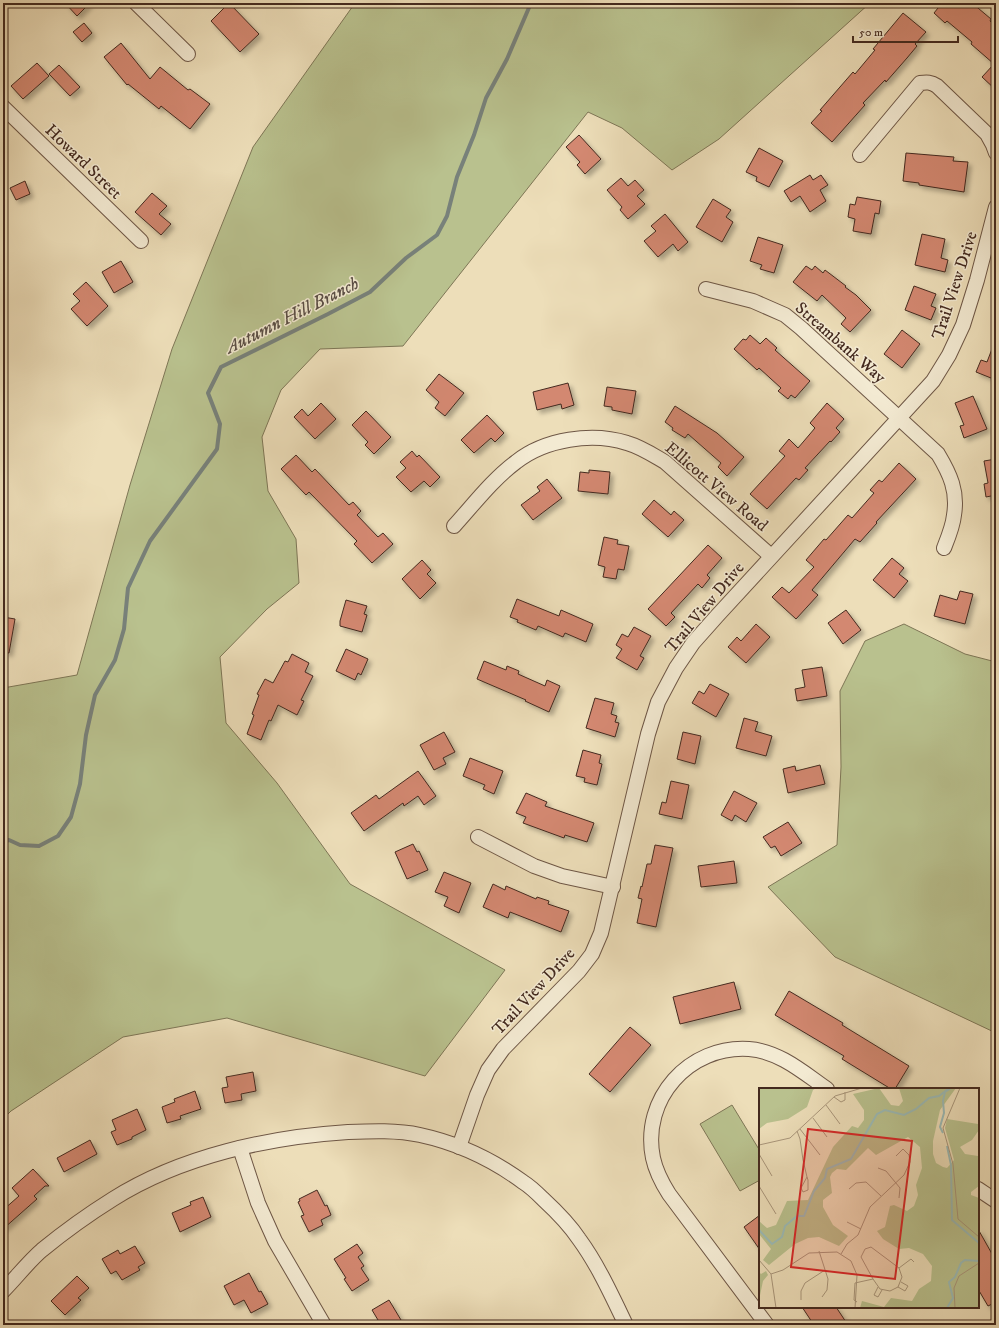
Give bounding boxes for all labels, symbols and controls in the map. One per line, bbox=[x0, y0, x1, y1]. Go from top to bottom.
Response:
scale bar bbox=[853, 18, 958, 44]
text: 50 m bbox=[859, 25, 883, 40]
street label: Howard Street bbox=[40, 119, 127, 204]
street label: Trail View Drive bbox=[927, 229, 983, 342]
water label: Autumn Hill Branch bbox=[220, 273, 363, 360]
street label: Streambank Way bbox=[790, 297, 891, 389]
street label: Ellicott View Road bbox=[660, 437, 773, 537]
street label: Trail View Drive bbox=[660, 558, 749, 658]
street label: Trail View Drive bbox=[487, 943, 580, 1040]
inset map bbox=[759, 1088, 979, 1308]

